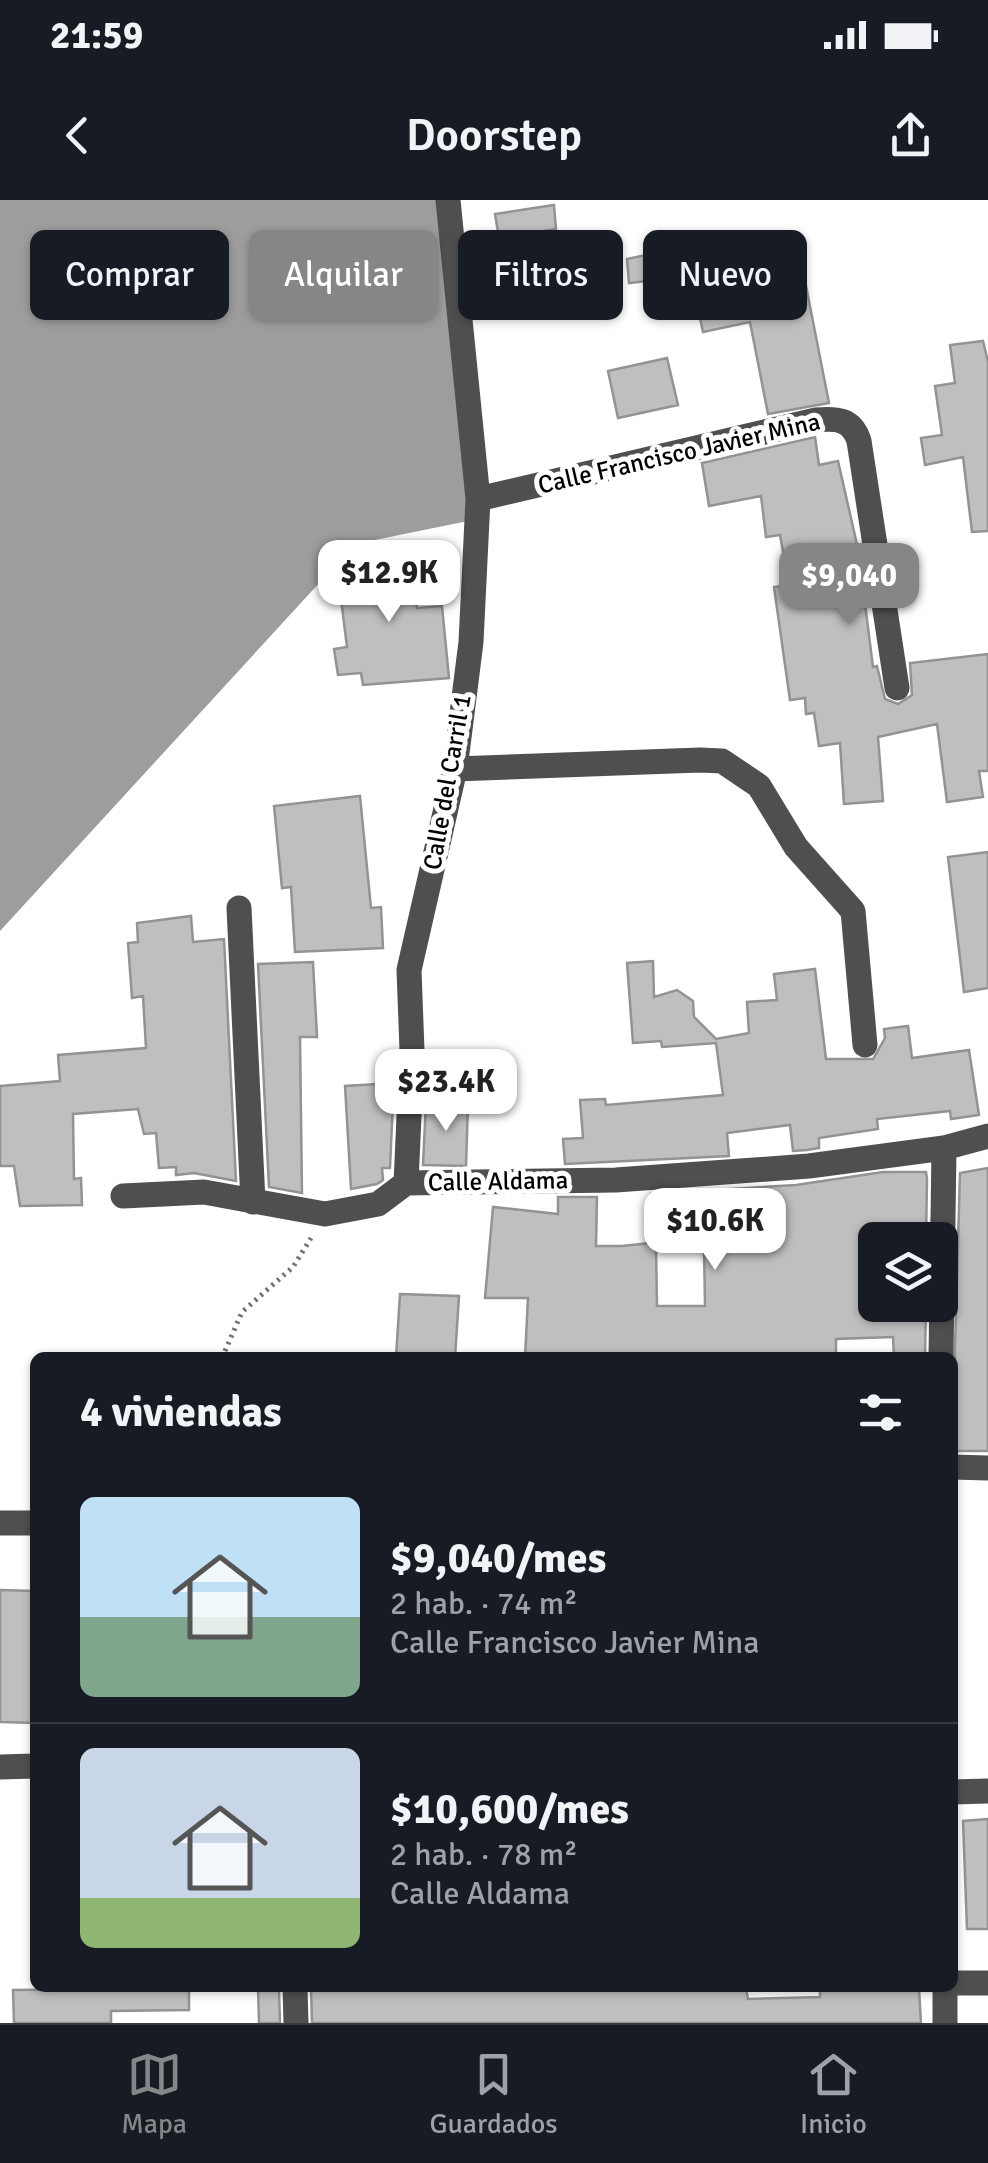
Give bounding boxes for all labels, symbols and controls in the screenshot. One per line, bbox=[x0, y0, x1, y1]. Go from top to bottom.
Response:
text: 21:59 bbox=[50, 12, 143, 59]
icon: back bbox=[50, 108, 105, 163]
text: Doorstep bbox=[406, 108, 582, 163]
icon: share bbox=[883, 108, 938, 163]
chip: Comprar bbox=[30, 230, 229, 320]
chip: Alquilar bbox=[249, 230, 438, 320]
chip: Filtros bbox=[458, 230, 623, 320]
chip: Nuevo bbox=[643, 230, 807, 320]
street label: Calle Francisco Javier Mina bbox=[535, 405, 823, 501]
pin: $12.9K bbox=[308, 540, 470, 625]
pin: $9,040 bbox=[768, 543, 930, 628]
text: $12.9K bbox=[340, 553, 438, 592]
text: $9,040 bbox=[801, 556, 897, 595]
street label: Calle del Carril 1 bbox=[416, 692, 478, 872]
pin: $23.4K bbox=[365, 1049, 527, 1134]
text: $23.4K bbox=[397, 1062, 495, 1101]
street label: Calle Aldama bbox=[427, 1164, 569, 1198]
pin: $10.6K bbox=[634, 1188, 796, 1273]
text: $10.6K bbox=[666, 1201, 764, 1240]
map controls bbox=[858, 1222, 958, 1322]
button: layers bbox=[858, 1222, 958, 1322]
icon: filters bbox=[853, 1385, 908, 1440]
text: 4 viviendas bbox=[80, 1387, 282, 1438]
text: $9,040/mes bbox=[390, 1533, 606, 1584]
icon: home bbox=[160, 1537, 280, 1657]
text: 2 hab. · 74 m² bbox=[390, 1584, 578, 1623]
text: Calle Francisco Javier Mina bbox=[390, 1623, 759, 1662]
text: $10,600/mes bbox=[390, 1784, 629, 1835]
icon: home bbox=[160, 1788, 280, 1908]
text: 2 hab. · 78 m² bbox=[390, 1835, 578, 1874]
text: Calle Aldama bbox=[390, 1874, 570, 1913]
tab: Mapa bbox=[121, 2047, 187, 2141]
tab: Guardados bbox=[429, 2047, 558, 2141]
tab: Inicio bbox=[800, 2047, 867, 2141]

